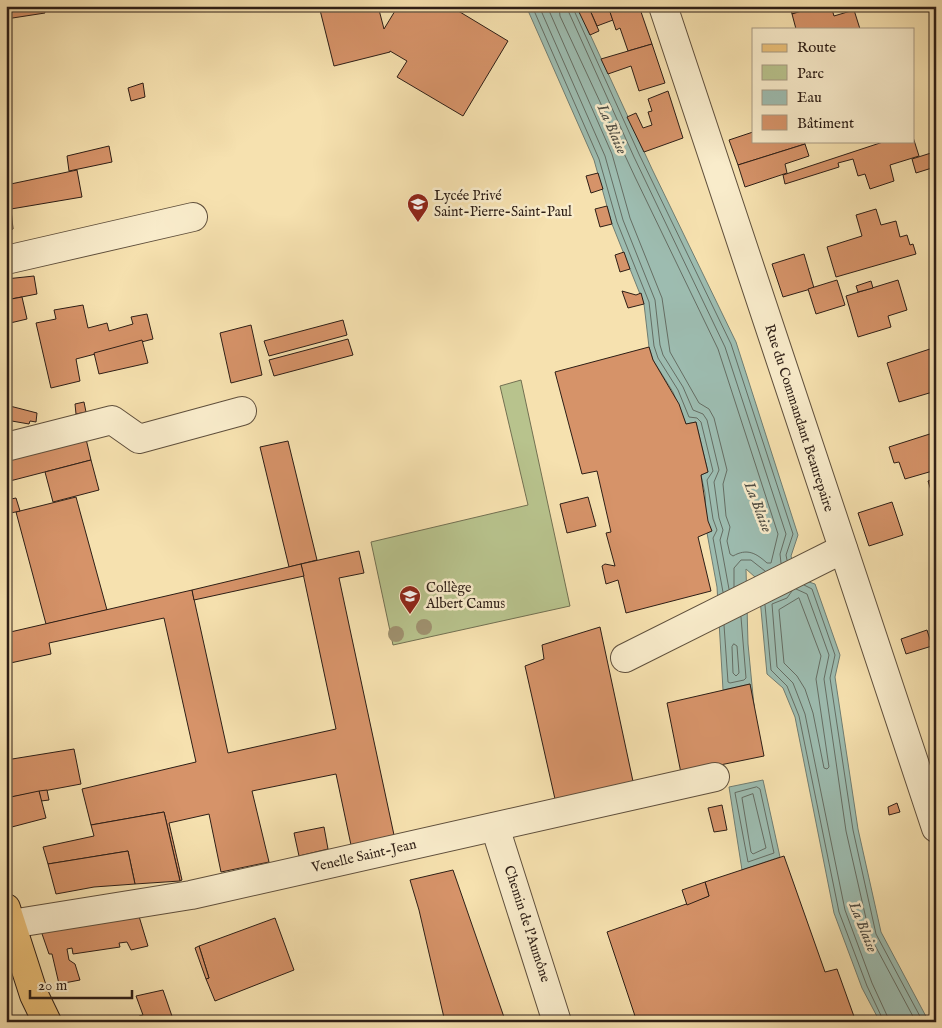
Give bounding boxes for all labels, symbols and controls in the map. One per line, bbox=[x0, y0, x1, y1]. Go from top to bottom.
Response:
legend bbox=[752, 28, 914, 142]
text: Route bbox=[797, 38, 836, 57]
text: Parc bbox=[797, 64, 824, 83]
text: Eau bbox=[797, 88, 822, 107]
water label: La Blaise bbox=[592, 100, 631, 157]
text: Bâtiment bbox=[797, 114, 854, 133]
place label: Lycée Privé Saint-Pierre-Saint-Paul bbox=[434, 187, 572, 221]
school or university icon: Lycée Privé Saint-Pierre-Saint-Paul bbox=[406, 192, 430, 223]
street label: Rue du Commandant Beaurepaire bbox=[760, 322, 838, 515]
water label: La Blaise bbox=[739, 478, 776, 535]
place label: Collège Albert Camus bbox=[425, 579, 505, 613]
school or university icon: Collège Albert Camus bbox=[398, 584, 422, 615]
street label: Venelle Saint-Jean bbox=[309, 835, 419, 877]
street label: Chemin de l'Aumône bbox=[500, 863, 555, 985]
water label: La Blaise bbox=[844, 898, 882, 955]
scale bar bbox=[30, 968, 132, 1000]
text: 20 m bbox=[38, 976, 68, 995]

